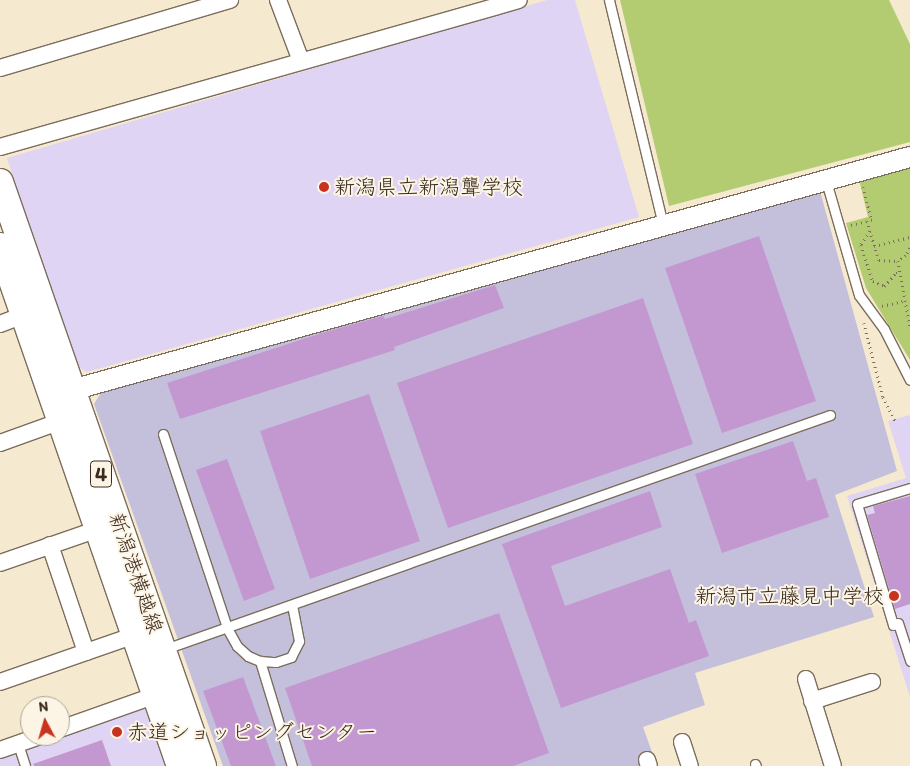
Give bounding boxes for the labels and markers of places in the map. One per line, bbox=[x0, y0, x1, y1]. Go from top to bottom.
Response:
place label: 新潟県立新潟聾学校 bbox=[334, 174, 523, 200]
marker: 新潟県立新潟聾学校 bbox=[318, 181, 330, 193]
place label: 新潟市立藤見中学校 bbox=[695, 583, 884, 609]
marker: 新潟市立藤見中学校 bbox=[888, 590, 900, 602]
place label: 赤道ショッピングセンター bbox=[127, 719, 379, 745]
marker: 赤道ショッピングセンター bbox=[111, 726, 123, 738]

